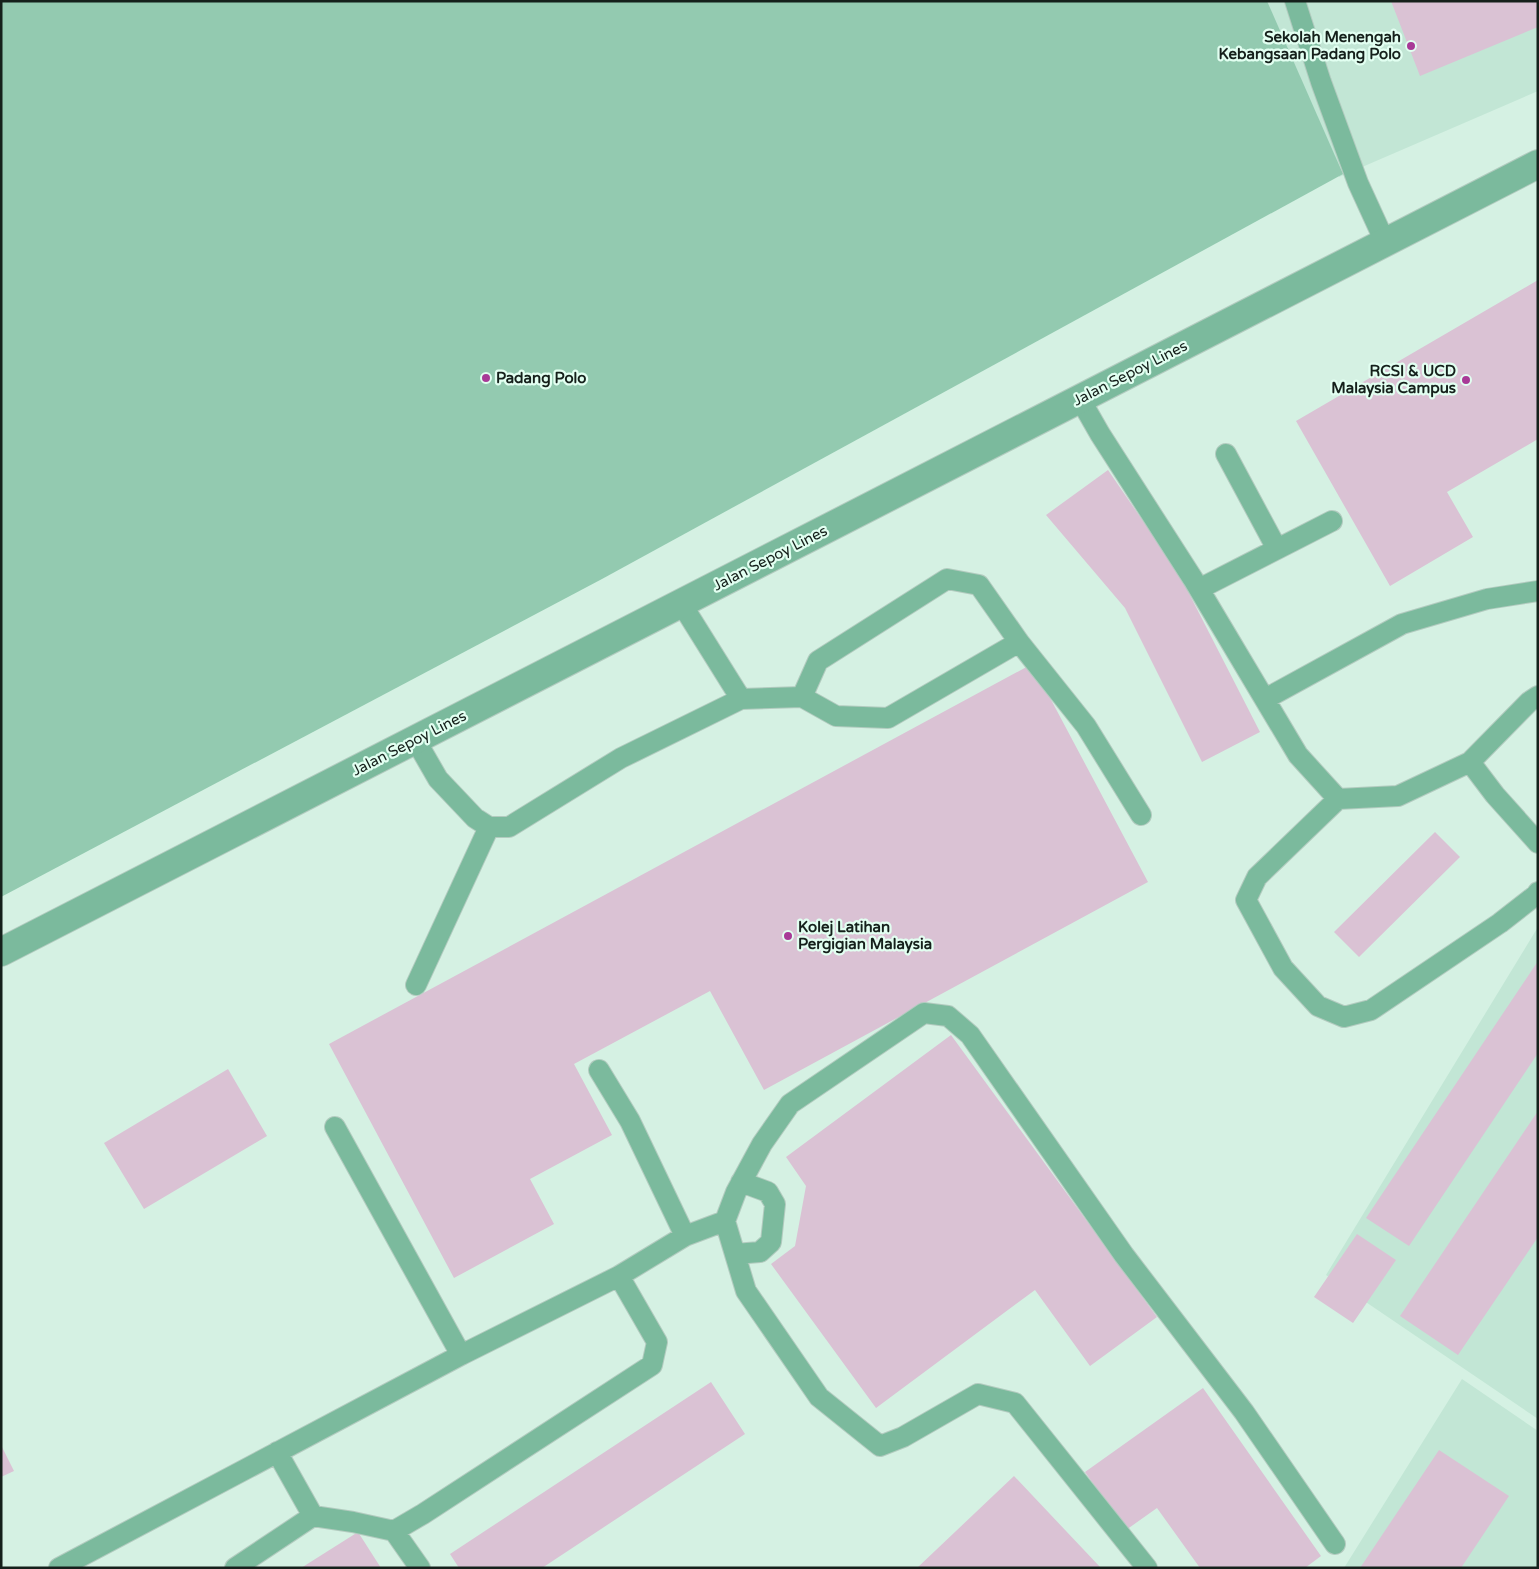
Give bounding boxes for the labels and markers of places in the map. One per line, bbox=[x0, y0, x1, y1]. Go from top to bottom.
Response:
place label: Sekolah Menengah Kebangsaan Padang Polo bbox=[1219, 28, 1401, 64]
marker: Sekolah Menengah Kebangsaan Padang Polo bbox=[1405, 40, 1417, 52]
place label: RCSI & UCD Malaysia Campus bbox=[1331, 362, 1456, 398]
place label: Padang Polo bbox=[496, 369, 586, 388]
marker: Padang Polo bbox=[480, 372, 492, 384]
marker: RCSI & UCD Malaysia Campus bbox=[1460, 374, 1472, 386]
place label: Kolej Latihan Pergigian Malaysia bbox=[798, 918, 932, 954]
marker: Kolej Latihan Pergigian Malaysia bbox=[782, 930, 794, 942]

